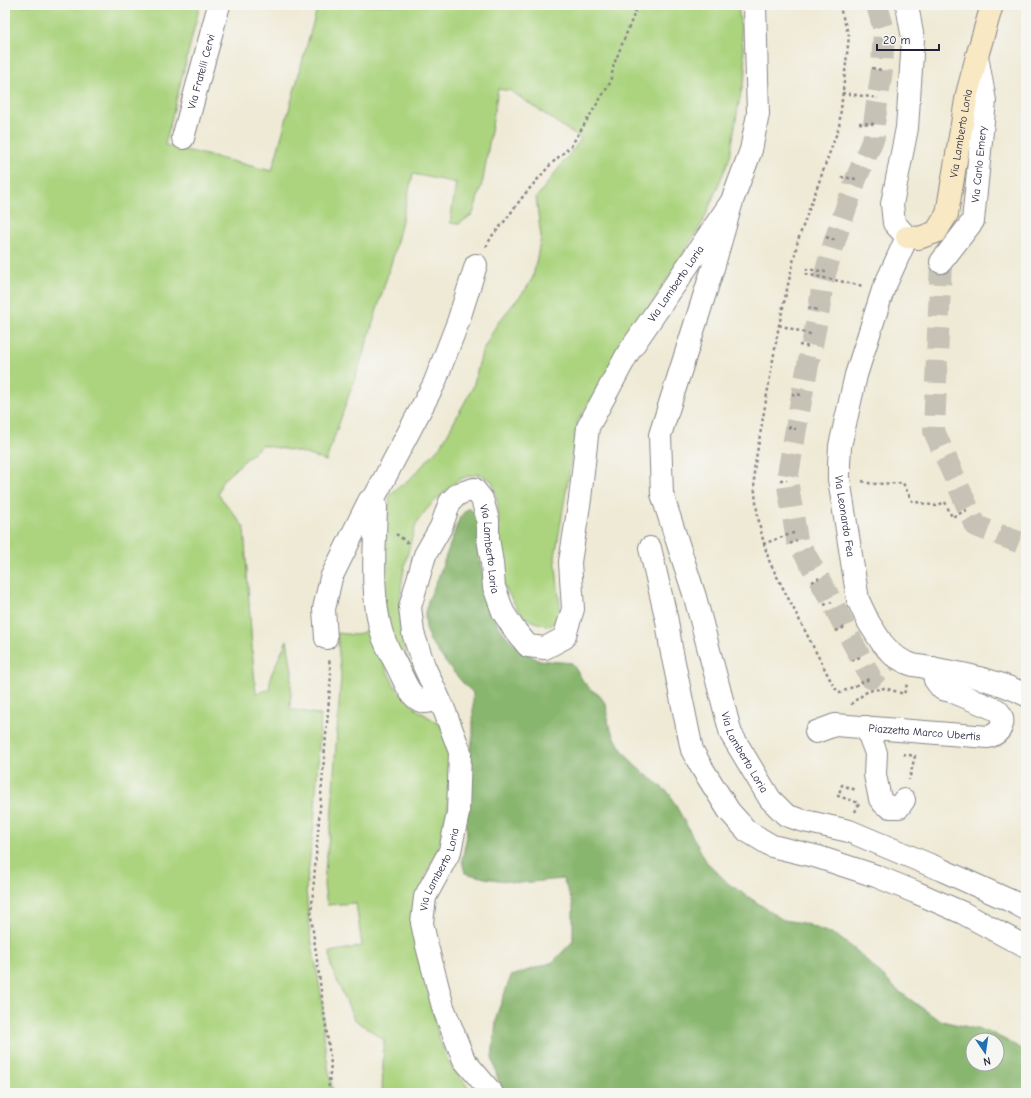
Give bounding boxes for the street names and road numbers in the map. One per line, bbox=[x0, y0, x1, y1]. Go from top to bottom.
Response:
street label: Via Fratelli Cervi bbox=[185, 32, 217, 110]
street label: Via Lamberto Loria bbox=[947, 87, 975, 179]
street label: Via Carlo Emery bbox=[968, 125, 989, 203]
street label: Via Lamberto Loria bbox=[645, 243, 706, 324]
street label: Via Leonardo Fea bbox=[833, 475, 858, 558]
street label: Via Lamberto Loria bbox=[477, 503, 502, 595]
street label: Via Lamberto Loria bbox=[719, 710, 771, 795]
street label: Piazzetta Marco Ubertis bbox=[868, 721, 981, 743]
street label: Via Lamberto Loria bbox=[417, 827, 461, 912]

